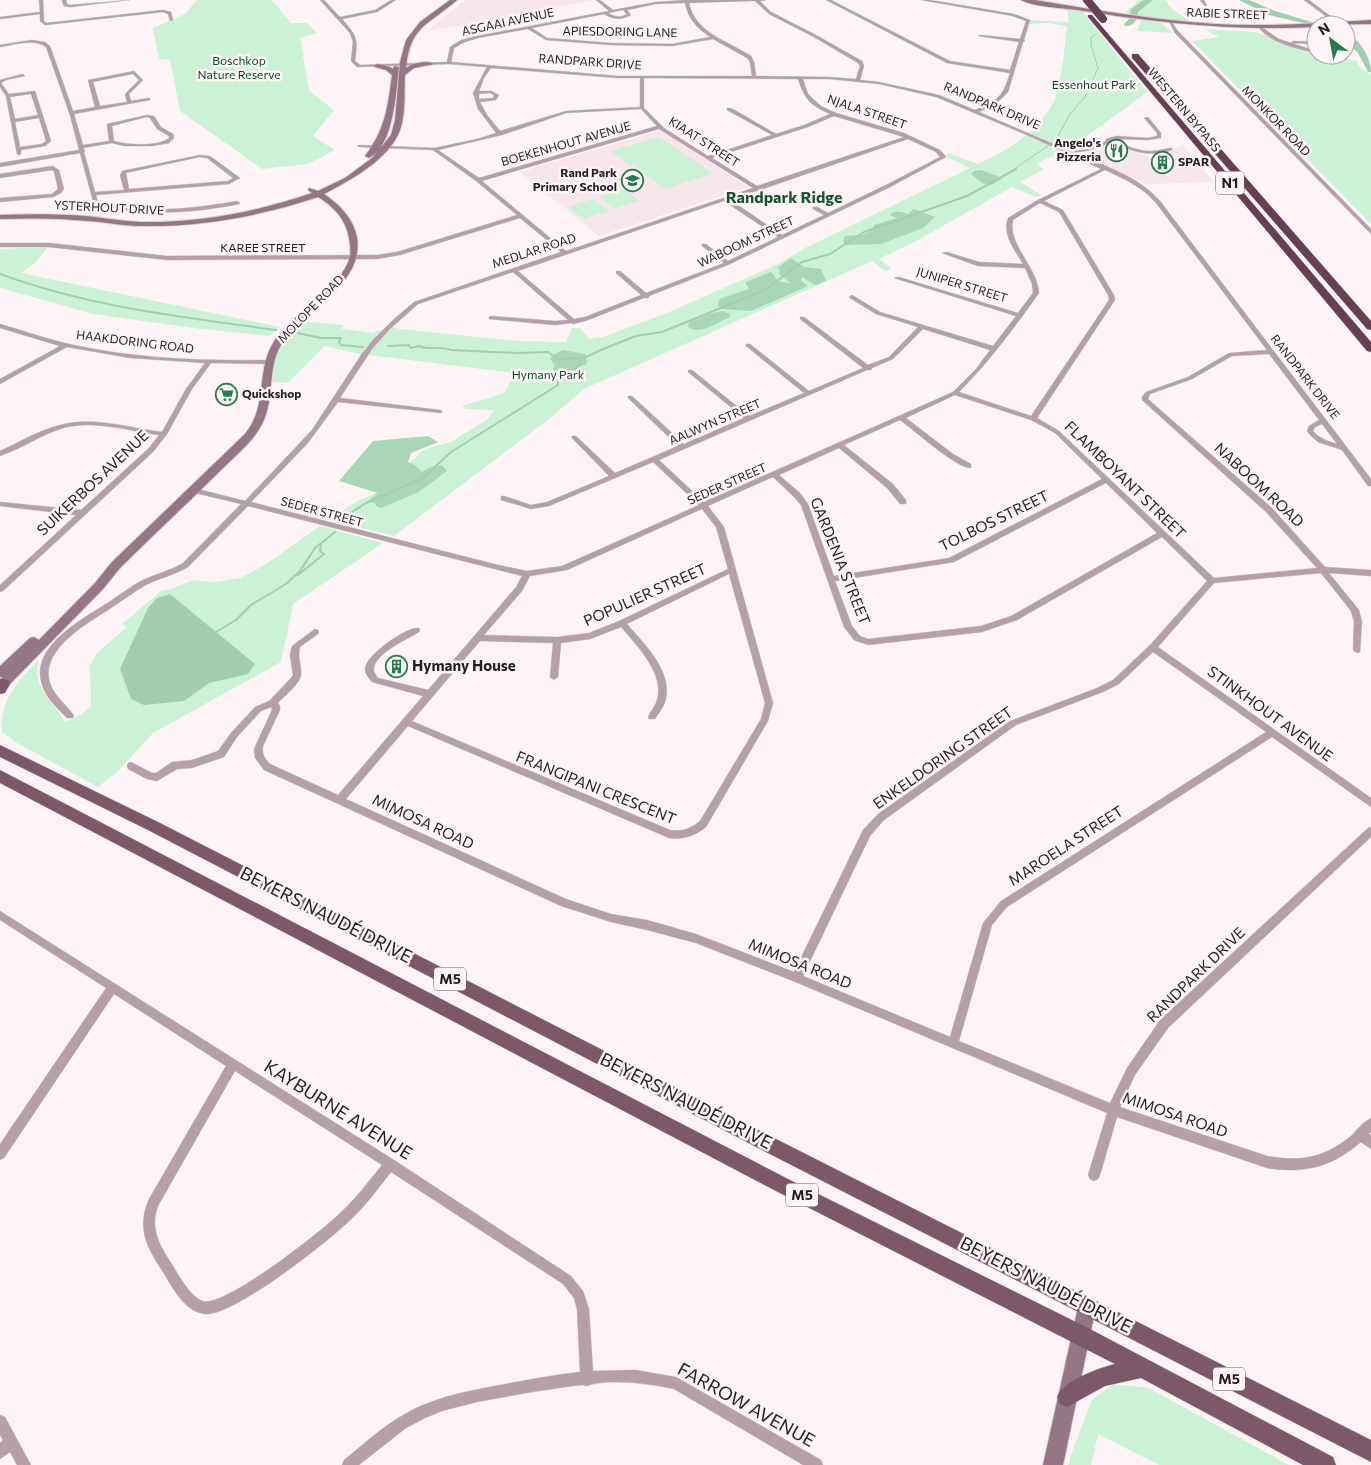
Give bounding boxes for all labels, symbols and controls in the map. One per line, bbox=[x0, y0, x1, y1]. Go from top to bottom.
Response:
street label: ASGAAI AVENUE bbox=[460, 4, 555, 38]
street label: RABIE STREET bbox=[1186, 5, 1268, 21]
north arrow bbox=[1306, 15, 1356, 65]
text: N bbox=[1315, 19, 1333, 39]
street label: APIESDORING LANE bbox=[562, 23, 678, 39]
street label: RANDPARK DRIVE bbox=[538, 50, 642, 72]
park label: Boschkop Nature Reserve bbox=[198, 53, 281, 81]
street label: WESTERN BYPASS bbox=[1146, 65, 1224, 154]
park label: Essenhout Park bbox=[1052, 77, 1137, 91]
street label: RANDPARK DRIVE bbox=[942, 78, 1043, 132]
street label: MONKOR ROAD bbox=[1240, 82, 1314, 158]
street label: NJALA STREET bbox=[826, 91, 909, 132]
street label: KIAAT STREET bbox=[667, 113, 743, 169]
street label: BOEKENHOUT AVENUE bbox=[499, 118, 632, 168]
place label: Angelo's Pizzeria bbox=[1054, 135, 1101, 163]
restaurant icon: Angelo's Pizzeria bbox=[1105, 138, 1129, 162]
building icon: SPAR bbox=[1150, 150, 1174, 174]
place label: SPAR bbox=[1178, 154, 1210, 168]
place label: Rand Park Primary School bbox=[533, 165, 617, 193]
school or university icon: Rand Park Primary School bbox=[621, 168, 645, 192]
road number: N1 bbox=[1216, 172, 1244, 194]
district label: Randpark Ridge bbox=[726, 187, 842, 206]
street label: YSTERHOUT DRIVE bbox=[54, 197, 165, 217]
street label: WABOOM STREET bbox=[695, 212, 796, 270]
street label: MEDLAR ROAD bbox=[490, 230, 578, 270]
street label: KAREE STREET bbox=[220, 240, 306, 254]
street label: JUNIPER STREET bbox=[915, 264, 1010, 306]
street label: MOLOPE ROAD bbox=[274, 271, 346, 345]
street label: HAAKDORING ROAD bbox=[76, 327, 195, 355]
street label: RANDPARK DRIVE bbox=[1268, 331, 1343, 421]
park label: Hymany Park bbox=[512, 367, 585, 381]
supermarket icon: Quickshop bbox=[214, 382, 238, 406]
place label: Quickshop bbox=[242, 386, 301, 400]
street label: AALWYN STREET bbox=[667, 395, 763, 447]
street label: FLAMBOYANT STREET bbox=[1061, 417, 1190, 542]
street label: SUIKERBOS AVENUE bbox=[33, 426, 152, 539]
street label: NABOOM ROAD bbox=[1211, 438, 1308, 530]
street label: SEDER STREET bbox=[685, 459, 769, 507]
street label: TOLBOS STREET bbox=[936, 486, 1051, 554]
street label: SEDER STREET bbox=[279, 493, 365, 529]
street label: GARDENIA STREET bbox=[807, 494, 875, 627]
street label: POPULIER STREET bbox=[580, 559, 709, 629]
building icon: Hymany House bbox=[384, 654, 408, 678]
place label: Hymany House bbox=[412, 656, 516, 674]
street label: STINKHOUT AVENUE bbox=[1204, 662, 1337, 765]
street label: ENKELDORING STREET bbox=[869, 702, 1016, 812]
street label: FRANGIPANI CRESCENT bbox=[514, 747, 679, 828]
street label: MIMOSA ROAD bbox=[370, 790, 477, 852]
street label: MAROELA STREET bbox=[1005, 801, 1127, 889]
street label: BEYERS NAUDÉ DRIVE bbox=[237, 861, 416, 967]
street label: RANDPARK DRIVE bbox=[1143, 923, 1248, 1026]
street label: MIMOSA ROAD bbox=[746, 934, 855, 992]
road number: M5 bbox=[434, 968, 466, 991]
street label: BEYERS NAUDÉ DRIVE bbox=[597, 1047, 776, 1153]
street label: KAYBURNE AVENUE bbox=[260, 1055, 417, 1164]
street label: MIMOSA ROAD bbox=[1120, 1088, 1230, 1140]
road number: M5 bbox=[786, 1184, 818, 1206]
street label: BEYERS NAUDÉ DRIVE bbox=[957, 1231, 1136, 1337]
street label: FARROW AVENUE bbox=[674, 1357, 819, 1451]
road number: M5 bbox=[1213, 1368, 1245, 1390]

